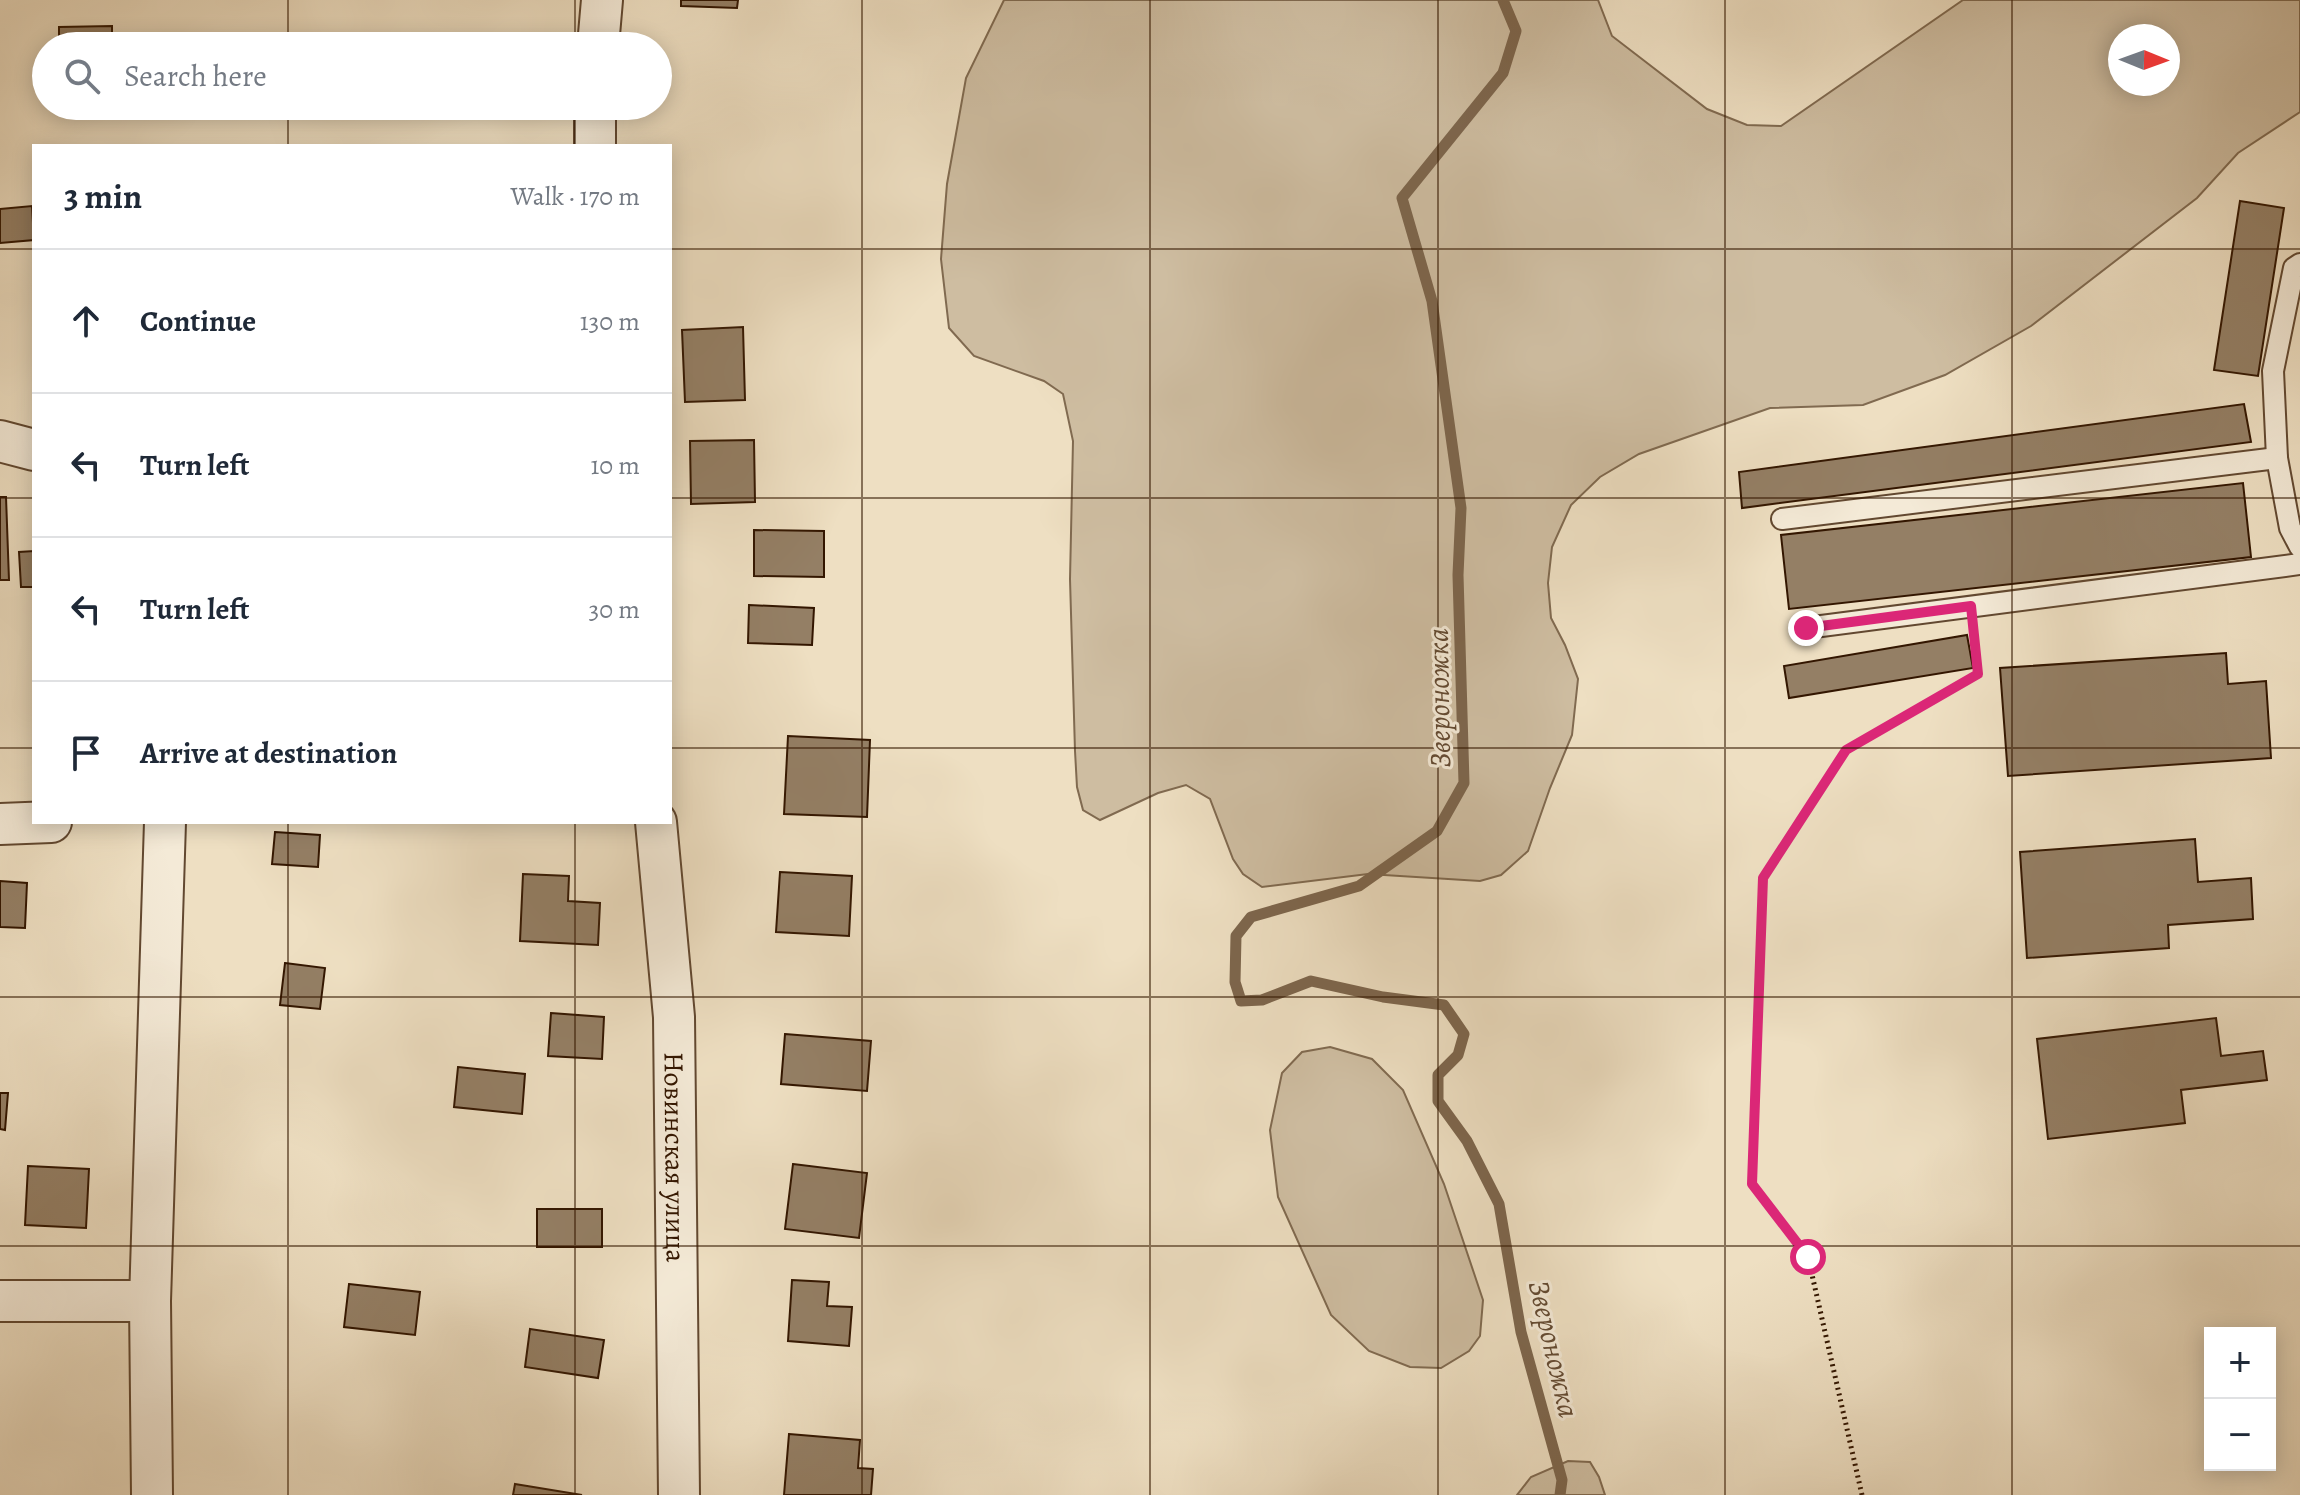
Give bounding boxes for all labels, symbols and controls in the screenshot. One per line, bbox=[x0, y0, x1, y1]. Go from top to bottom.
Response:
north arrow bbox=[2108, 24, 2180, 96]
search box bbox=[32, 32, 672, 120]
icon: search bbox=[60, 54, 104, 98]
text: Search here bbox=[124, 56, 267, 96]
text: 3 min bbox=[64, 173, 142, 220]
text: Walk · 170 m bbox=[511, 179, 640, 214]
icon: ahead bbox=[64, 299, 108, 343]
text: Continue bbox=[140, 301, 256, 341]
text: 130 m bbox=[580, 304, 640, 339]
icon: left bbox=[64, 443, 108, 487]
text: Turn left bbox=[140, 445, 249, 485]
text: 10 m bbox=[590, 448, 640, 483]
icon: left bbox=[64, 587, 108, 631]
text: Turn left bbox=[140, 589, 249, 629]
text: 30 m bbox=[589, 592, 640, 627]
route end bbox=[1788, 610, 1824, 646]
water label: Звероножка bbox=[1418, 628, 1460, 768]
icon: arrive bbox=[64, 731, 108, 775]
text: Arrive at destination bbox=[140, 733, 397, 773]
street label: Новинская улица bbox=[654, 1052, 695, 1263]
route start bbox=[1790, 1239, 1826, 1275]
water label: Звероножка bbox=[1519, 1276, 1589, 1422]
map controls bbox=[2204, 1327, 2276, 1471]
button: + bbox=[2204, 1327, 2276, 1399]
button: − bbox=[2204, 1399, 2276, 1471]

